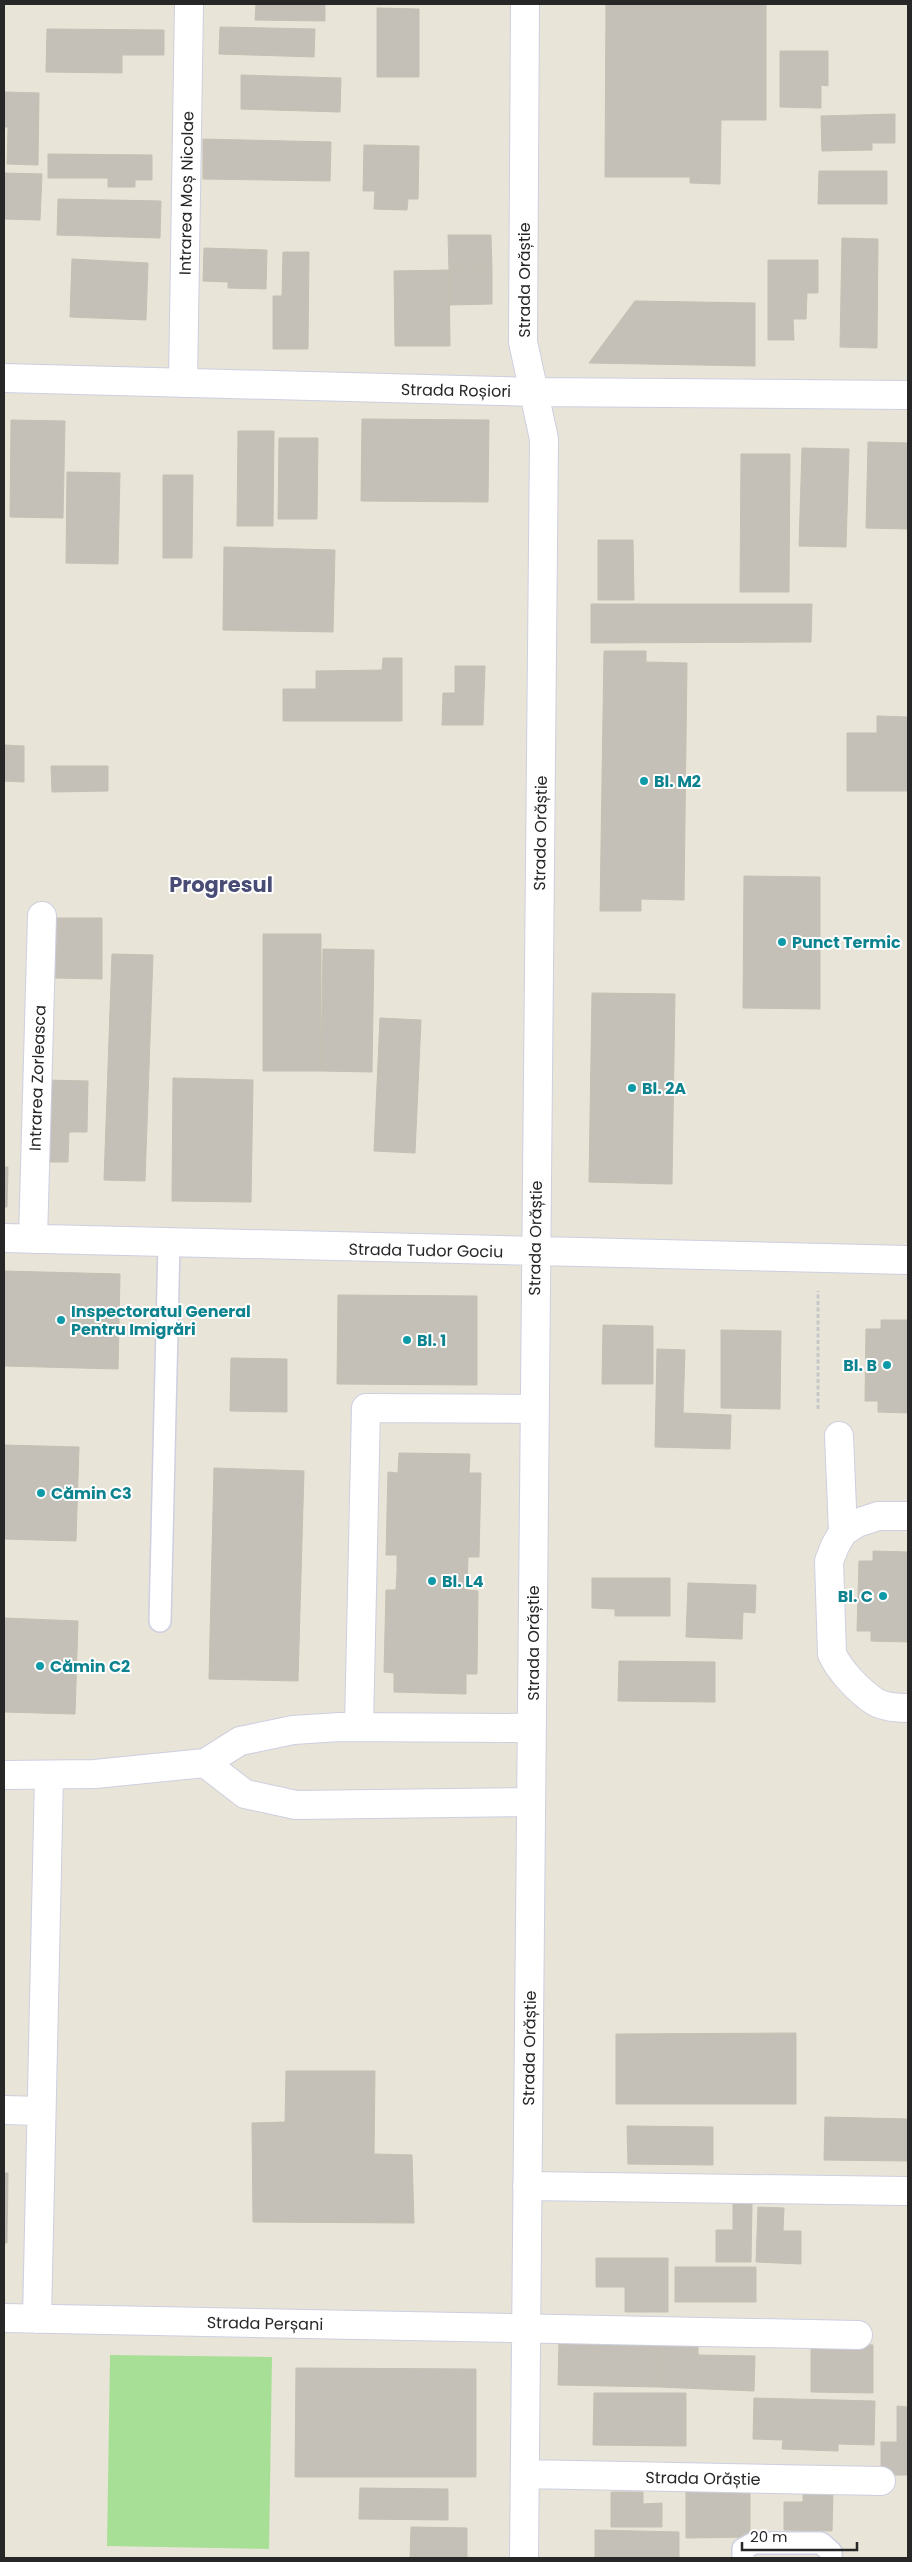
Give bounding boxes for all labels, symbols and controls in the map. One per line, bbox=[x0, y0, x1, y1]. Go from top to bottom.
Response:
street label: Intrarea Moș Nicolae bbox=[174, 111, 199, 275]
street label: Strada Orăștie bbox=[513, 222, 536, 338]
street label: Strada Roșiori bbox=[401, 378, 511, 403]
place label: Bl. M2 bbox=[654, 770, 701, 793]
street label: Strada Orăștie bbox=[528, 775, 553, 891]
marker: Bl. M2 bbox=[638, 775, 650, 787]
district label: Progresul bbox=[169, 870, 273, 899]
place label: Punct Termic bbox=[792, 931, 901, 954]
marker: Punct Termic bbox=[776, 936, 788, 948]
street label: Intrarea Zorleasca bbox=[23, 1005, 52, 1151]
place label: Bl. 2A bbox=[642, 1077, 686, 1100]
marker: Bl. 2A bbox=[626, 1082, 638, 1094]
street label: Strada Orăștie bbox=[523, 1180, 548, 1296]
street label: Strada Tudor Gociu bbox=[348, 1238, 504, 1263]
place label: Inspectoratul General Pentru Imigrări bbox=[71, 1300, 251, 1341]
marker: Inspectoratul General Pentru Imigrări bbox=[55, 1314, 67, 1326]
place label: Bl. 1 bbox=[417, 1329, 446, 1352]
marker: Bl. 1 bbox=[401, 1334, 413, 1346]
place label: Bl. B bbox=[843, 1354, 877, 1377]
marker: Bl. B bbox=[881, 1359, 893, 1371]
place label: Cămin C3 bbox=[51, 1482, 132, 1505]
marker: Cămin C3 bbox=[35, 1487, 47, 1499]
place label: Bl. L4 bbox=[442, 1570, 484, 1593]
marker: Bl. L4 bbox=[426, 1575, 438, 1587]
street label: Strada Orăștie bbox=[522, 1585, 545, 1701]
place label: Bl. C bbox=[838, 1585, 873, 1608]
marker: Bl. C bbox=[877, 1590, 889, 1602]
place label: Cămin C2 bbox=[50, 1655, 130, 1678]
marker: Cămin C2 bbox=[34, 1660, 46, 1672]
street label: Strada Orăștie bbox=[517, 1990, 542, 2106]
street label: Strada Perșani bbox=[207, 2311, 323, 2336]
street label: Strada Orăștie bbox=[645, 2466, 761, 2491]
scale bar bbox=[742, 2520, 857, 2552]
text: 20 m bbox=[750, 2526, 788, 2547]

